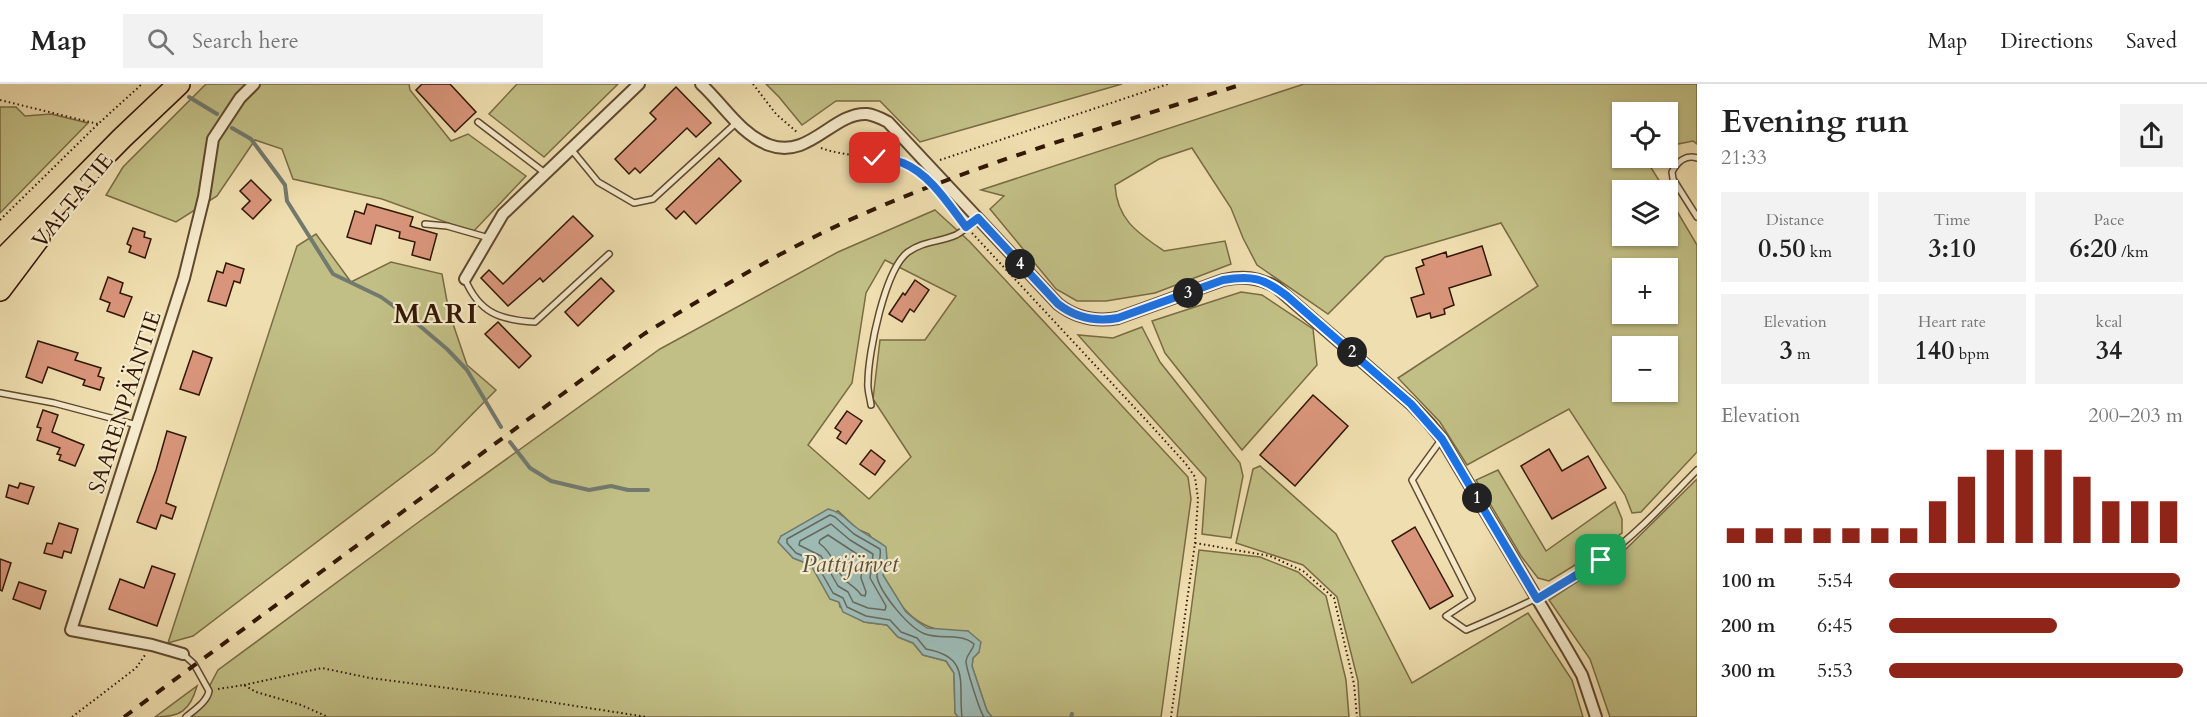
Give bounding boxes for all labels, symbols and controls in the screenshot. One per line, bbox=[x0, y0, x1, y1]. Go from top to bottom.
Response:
search box bbox=[123, 14, 543, 68]
text: Map bbox=[30, 22, 87, 60]
icon: search bbox=[144, 25, 177, 58]
text: Search here bbox=[192, 26, 299, 56]
text: Map bbox=[1927, 27, 1967, 56]
text: Directions bbox=[2000, 27, 2093, 56]
text: Saved bbox=[2126, 27, 2177, 56]
text: Evening run bbox=[1721, 99, 1909, 144]
map controls bbox=[1612, 102, 1678, 402]
button: locate bbox=[1612, 102, 1678, 168]
button: share bbox=[2120, 104, 2183, 167]
pin bbox=[849, 132, 900, 183]
icon: check bbox=[858, 141, 891, 174]
text: 21:33 bbox=[1721, 144, 1767, 171]
street label: VALTATIE bbox=[25, 147, 120, 254]
button: layers bbox=[1612, 180, 1678, 246]
text: Distance bbox=[1766, 209, 1824, 231]
text: Time bbox=[1933, 209, 1971, 231]
text: Pace bbox=[2094, 209, 2124, 231]
text: 0.50 bbox=[1758, 231, 1806, 266]
text: 3:10 bbox=[1928, 231, 1976, 266]
text: 6:20 bbox=[2069, 231, 2117, 266]
text: km bbox=[1806, 241, 1832, 263]
text: /km bbox=[2117, 241, 2149, 263]
pin: 4 bbox=[1005, 249, 1035, 279]
text: 4 bbox=[1016, 253, 1024, 275]
button: + bbox=[1612, 258, 1678, 324]
pin: 3 bbox=[1173, 278, 1203, 308]
text: 3 bbox=[1184, 282, 1192, 304]
district label: MARI bbox=[393, 295, 479, 333]
street label: SAARENPÄÄNTIE bbox=[81, 307, 169, 497]
text: Elevation bbox=[1763, 311, 1827, 333]
text: Heart rate bbox=[1918, 311, 1986, 333]
text: kcal bbox=[2096, 311, 2122, 333]
text: 3 bbox=[1779, 333, 1793, 368]
text: 140 bbox=[1915, 333, 1955, 368]
text: 34 bbox=[2096, 333, 2122, 368]
button: − bbox=[1612, 336, 1678, 402]
pin: 2 bbox=[1337, 337, 1367, 367]
text: 2 bbox=[1348, 341, 1356, 363]
text: m bbox=[1793, 343, 1811, 365]
text: bpm bbox=[1955, 343, 1989, 365]
text: Elevation bbox=[1721, 402, 1800, 429]
text: 200–203 m bbox=[2088, 402, 2183, 429]
pin: 1 bbox=[1462, 483, 1492, 513]
text: 1 bbox=[1473, 487, 1481, 509]
pin bbox=[1575, 534, 1626, 585]
icon: arrive bbox=[1584, 543, 1617, 576]
water label: Pattijärvet bbox=[802, 548, 900, 581]
text: 100 m bbox=[1721, 567, 1776, 594]
text: 5:54 bbox=[1817, 567, 1853, 594]
text: 200 m bbox=[1721, 612, 1776, 639]
text: 6:45 bbox=[1817, 612, 1853, 639]
text: 300 m bbox=[1721, 657, 1776, 684]
text: 5:53 bbox=[1817, 657, 1853, 684]

